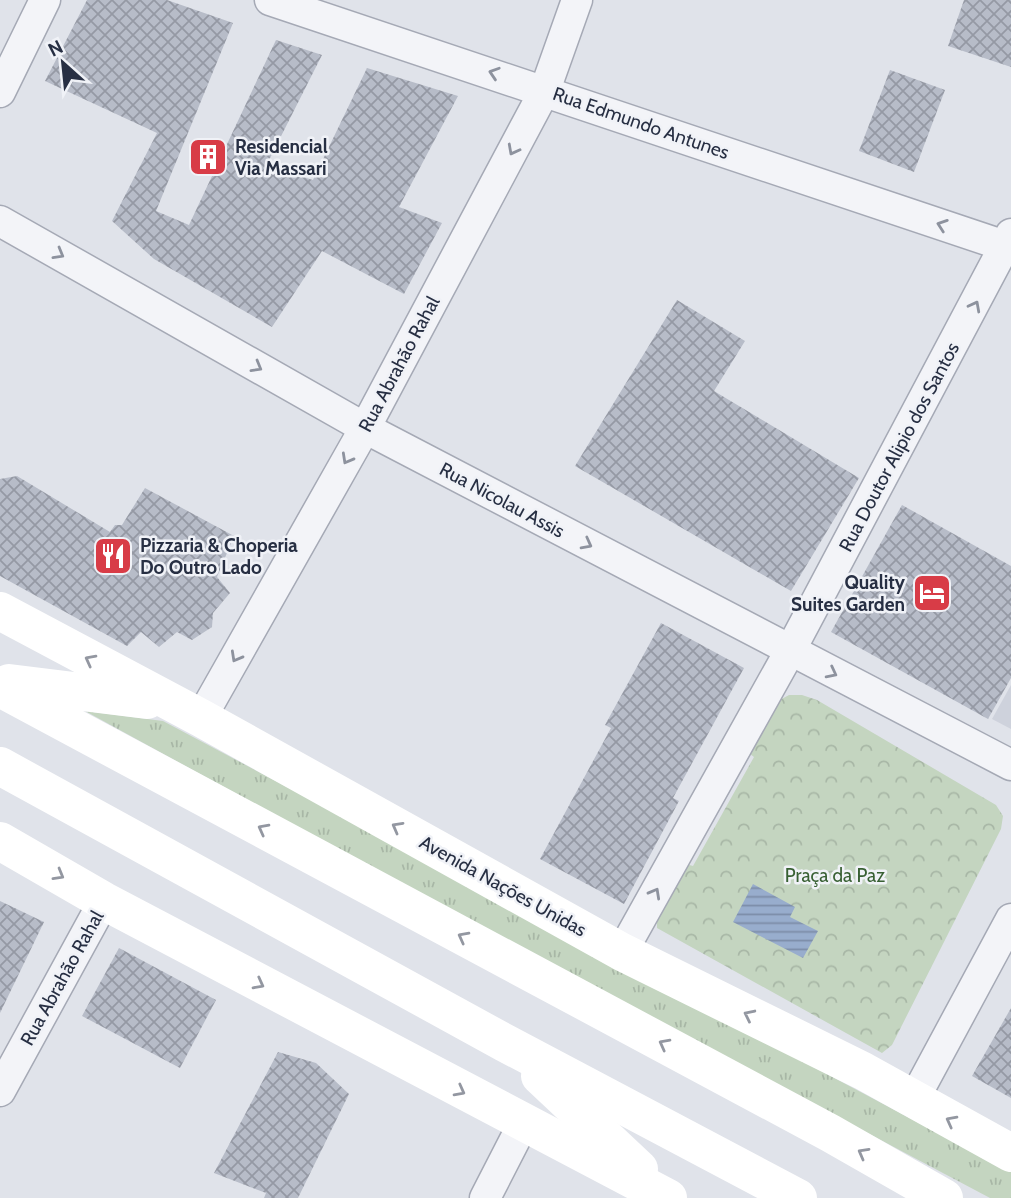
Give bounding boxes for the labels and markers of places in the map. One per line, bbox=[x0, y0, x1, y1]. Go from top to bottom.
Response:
place label: Residencial Via Massari bbox=[235, 135, 328, 180]
building icon: Residencial Via Massari bbox=[187, 136, 229, 178]
place label: Pizzaria & Choperia Do Outro Lado bbox=[140, 534, 298, 579]
restaurant icon: Pizzaria & Choperia Do Outro Lado bbox=[92, 535, 134, 577]
place label: Quality Suites Garden bbox=[791, 571, 906, 616]
hotel icon: Quality Suites Garden bbox=[911, 572, 953, 614]

